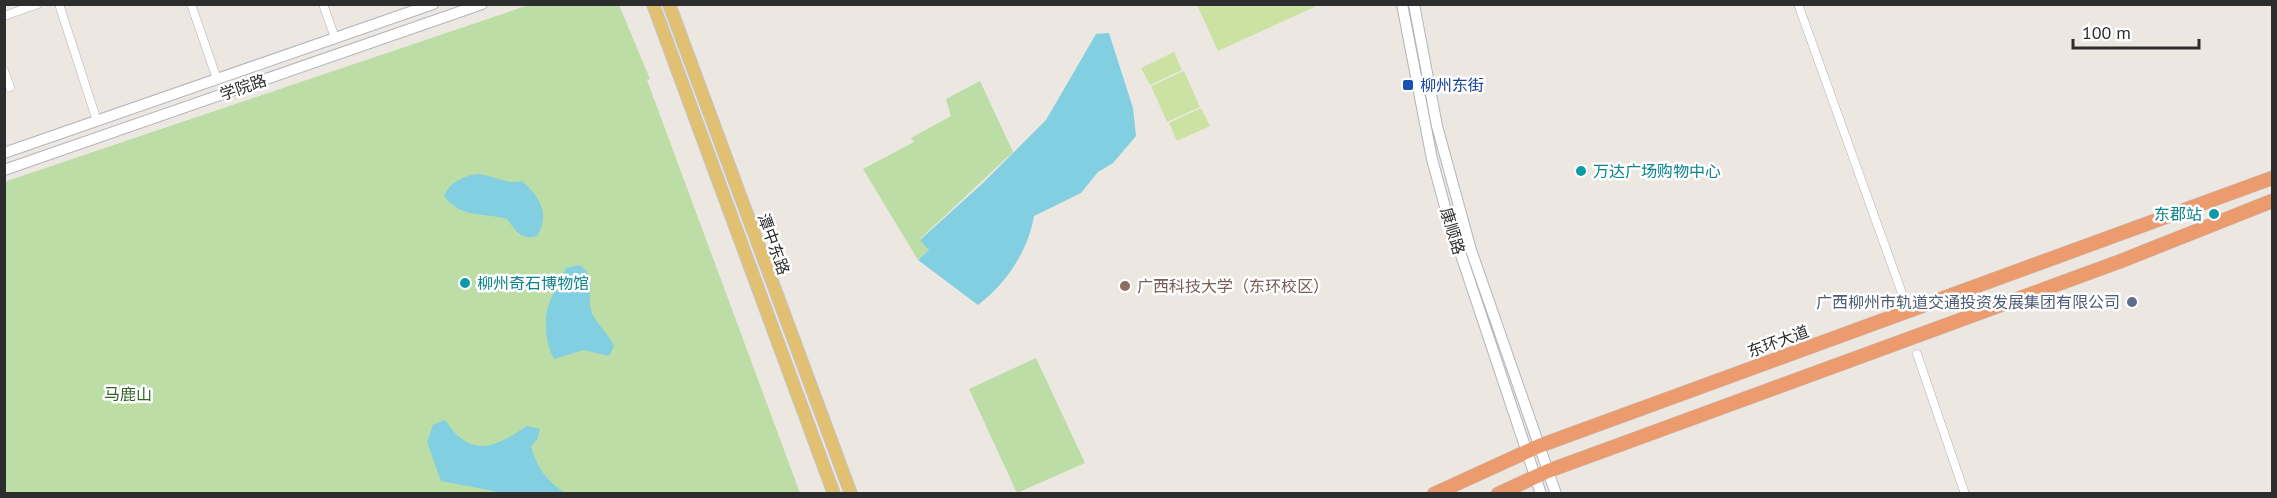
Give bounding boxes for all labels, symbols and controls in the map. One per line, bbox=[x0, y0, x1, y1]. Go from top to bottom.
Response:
scale bar bbox=[2073, 12, 2199, 50]
text: 100 m bbox=[2082, 21, 2131, 44]
street label: 学院路 bbox=[217, 70, 269, 104]
place label: 柳州东街 bbox=[1420, 75, 1484, 95]
marker: 柳州东街 bbox=[1401, 78, 1415, 92]
place label: 万达广场购物中心 bbox=[1593, 161, 1721, 181]
marker: 万达广场购物中心 bbox=[1574, 164, 1588, 178]
place label: 东郡站 bbox=[2154, 204, 2202, 224]
street label: 康顺路 bbox=[1436, 205, 1470, 257]
marker: 东郡站 bbox=[2207, 207, 2221, 221]
street label: 潭中东路 bbox=[754, 211, 794, 277]
place label: 柳州奇石博物馆 bbox=[477, 273, 589, 293]
marker: 柳州奇石博物馆 bbox=[458, 276, 472, 290]
place label: 广西科技大学（东环校区） bbox=[1137, 276, 1329, 296]
marker: 广西科技大学（东环校区） bbox=[1118, 279, 1132, 293]
place label: 广西柳州市轨道交通投资发展集团有限公司 bbox=[1816, 292, 2120, 312]
marker: 广西柳州市轨道交通投资发展集团有限公司 bbox=[2125, 295, 2139, 309]
street label: 东环大道 bbox=[1745, 321, 1811, 361]
park label: 马鹿山 bbox=[104, 384, 152, 404]

